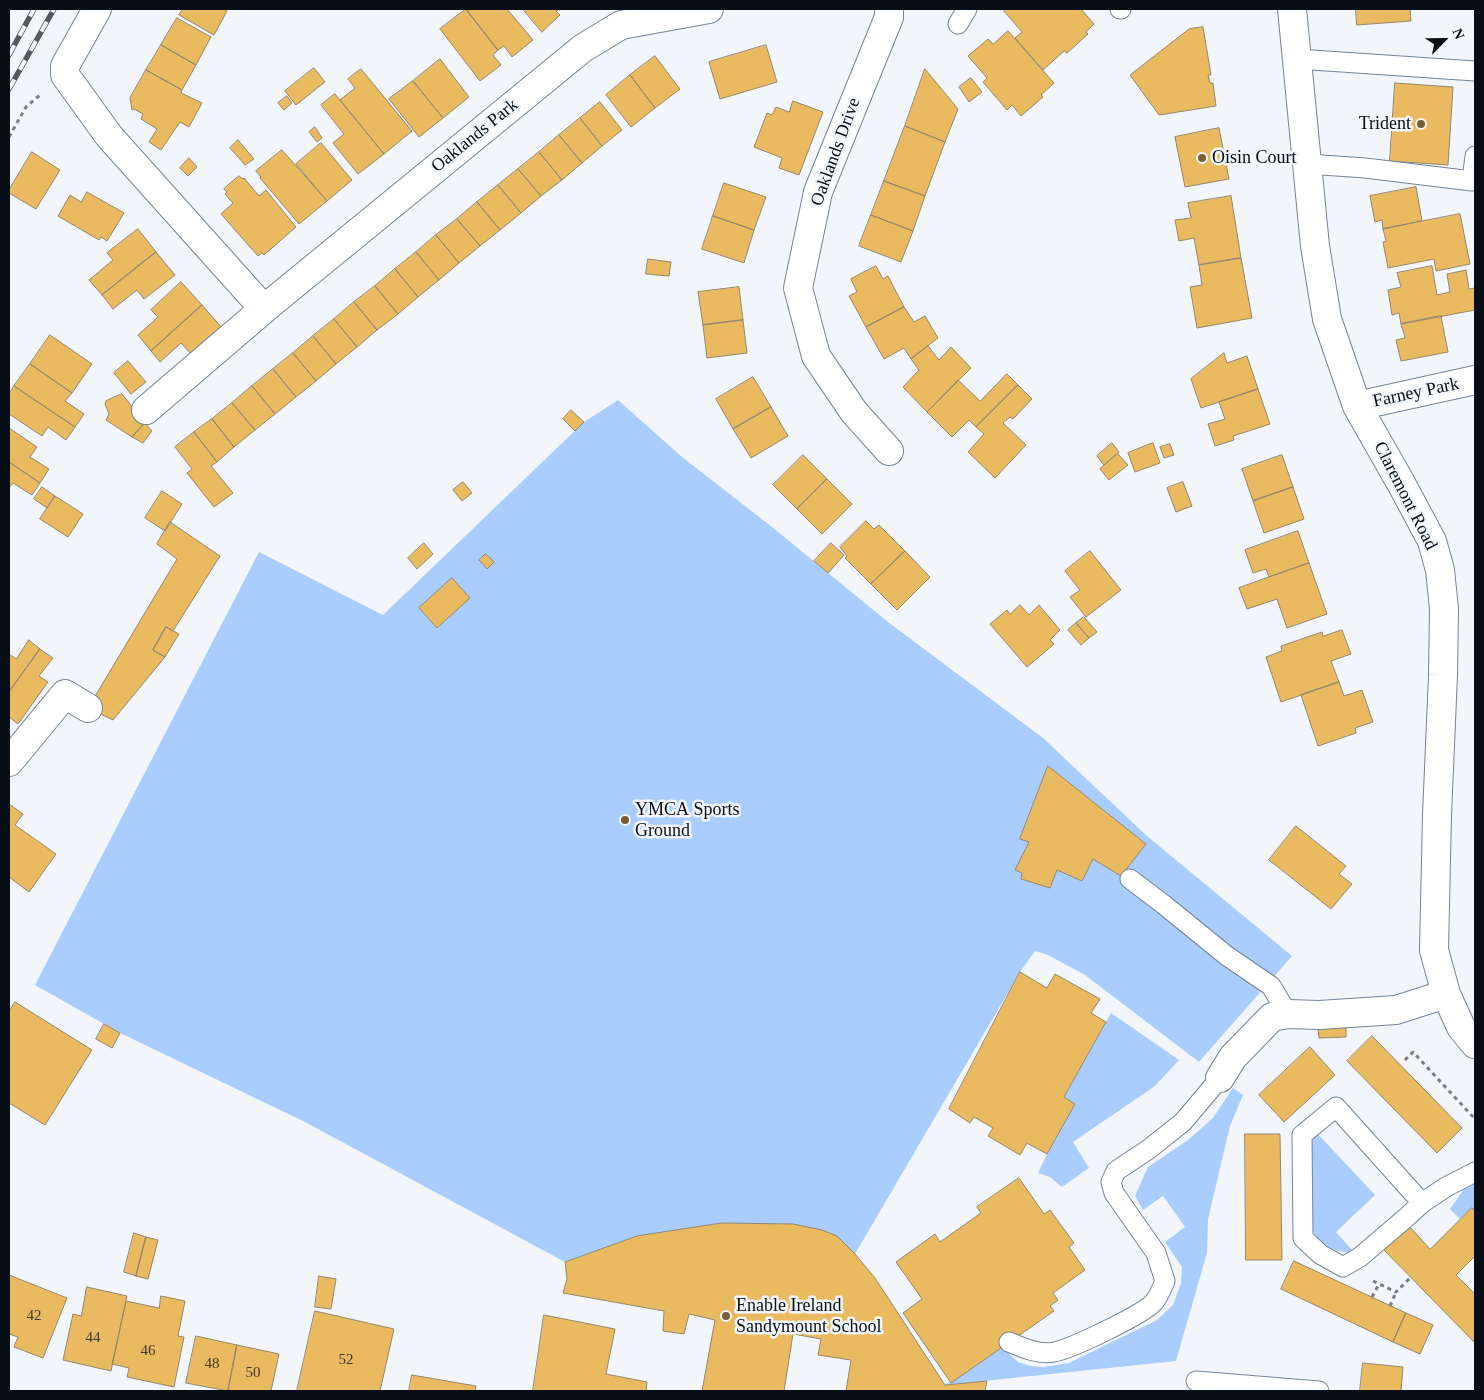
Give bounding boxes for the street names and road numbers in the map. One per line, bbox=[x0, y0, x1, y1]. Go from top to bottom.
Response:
street label: Oaklands Park bbox=[427, 94, 523, 178]
street label: Oaklands Drive bbox=[806, 95, 866, 209]
street label: Farney Park bbox=[1371, 373, 1461, 413]
street label: Claremont Road bbox=[1368, 438, 1442, 554]

